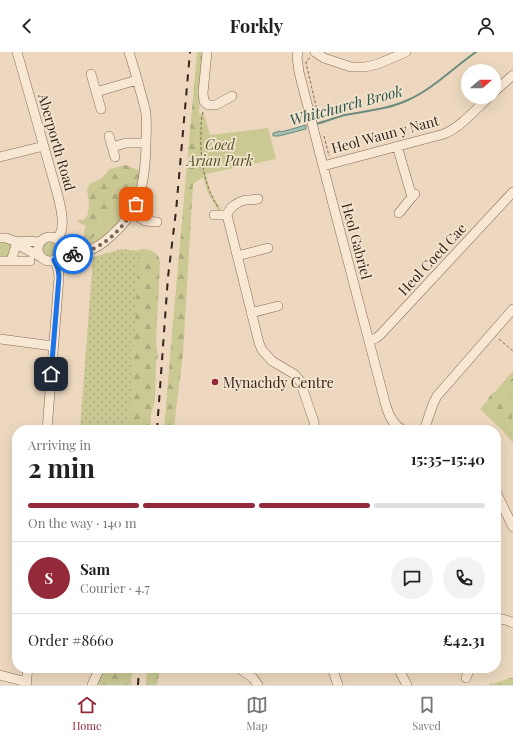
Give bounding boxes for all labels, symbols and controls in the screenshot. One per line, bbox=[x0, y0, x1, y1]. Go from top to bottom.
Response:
text: Forkly bbox=[230, 14, 283, 38]
icon: back bbox=[16, 15, 38, 37]
icon: person bbox=[475, 15, 497, 37]
north arrow bbox=[461, 64, 501, 104]
map controls bbox=[461, 64, 501, 104]
water label: Whitchurch Brook bbox=[287, 80, 405, 130]
street label: Aberporth Road bbox=[34, 90, 80, 193]
street label: Heol Waun y Nant bbox=[329, 110, 442, 157]
park label: Coed Arian Park bbox=[185, 135, 253, 170]
pin bbox=[119, 187, 153, 221]
icon: bag bbox=[125, 193, 147, 215]
street label: Heol Gabriel bbox=[338, 201, 376, 281]
street label: Heol Coed Cae bbox=[394, 219, 470, 299]
courier bbox=[53, 234, 93, 274]
icon: bike bbox=[62, 243, 84, 265]
pin bbox=[34, 357, 68, 391]
icon: home bbox=[40, 363, 62, 385]
place label: Mynachdy Centre bbox=[223, 373, 334, 392]
marker: Mynachdy Centre bbox=[210, 377, 220, 387]
text: Arriving in bbox=[28, 436, 91, 453]
text: 15:35–15:40 bbox=[411, 449, 485, 469]
text: 2 min bbox=[28, 450, 95, 485]
text: On the way · 140 m bbox=[28, 514, 136, 531]
button: chat bbox=[391, 557, 433, 599]
button: phone bbox=[443, 557, 485, 599]
text: Sam bbox=[80, 559, 110, 579]
text: S bbox=[45, 568, 53, 588]
text: Courier · 4.7 bbox=[80, 579, 150, 596]
text: Order #8660 bbox=[28, 630, 114, 650]
text: £42.31 bbox=[443, 630, 485, 650]
tab: Home bbox=[72, 694, 102, 733]
tab: Map bbox=[246, 694, 268, 733]
tab: Saved bbox=[412, 694, 441, 733]

